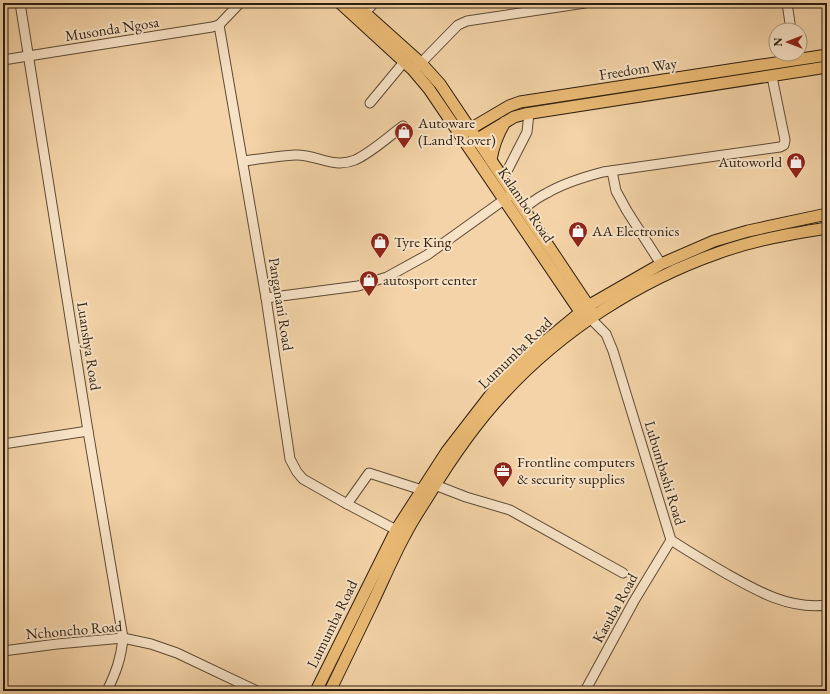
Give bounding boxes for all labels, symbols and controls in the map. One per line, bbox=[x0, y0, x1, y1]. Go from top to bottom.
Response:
street label: Musonda Ngosa bbox=[64, 12, 160, 45]
north arrow bbox=[768, 22, 808, 62]
text: N bbox=[771, 37, 785, 46]
street label: Freedom Way bbox=[598, 53, 679, 84]
place label: Autoware (Land Rover) bbox=[417, 113, 496, 149]
shop icon: Autoware (Land Rover) bbox=[393, 121, 415, 149]
shop icon: Autoworld bbox=[785, 151, 807, 179]
place label: Autoworld bbox=[717, 152, 782, 171]
street label: Kalambo Road bbox=[494, 163, 559, 246]
shop icon: AA Electronics bbox=[567, 220, 589, 248]
place label: AA Electronics bbox=[591, 221, 679, 240]
shop icon: Tyre King bbox=[369, 231, 391, 259]
place label: Tyre King bbox=[394, 232, 452, 251]
street label: Panganani Road bbox=[265, 256, 298, 352]
shop icon: autosport center bbox=[358, 269, 380, 297]
place label: autosport center bbox=[383, 270, 477, 289]
street label: Luanshya Road bbox=[73, 300, 106, 392]
street label: Lumumba Road bbox=[474, 312, 556, 393]
street label: Lubumbashi Road bbox=[641, 418, 690, 528]
place label: Frontline computers & security supplies bbox=[517, 452, 635, 488]
office icon: Frontline computers & security supplies bbox=[492, 460, 514, 488]
street label: Kasuba Road bbox=[588, 569, 642, 646]
street label: Lumumba Road bbox=[302, 576, 361, 671]
street label: Nchoncho Road bbox=[25, 616, 123, 643]

